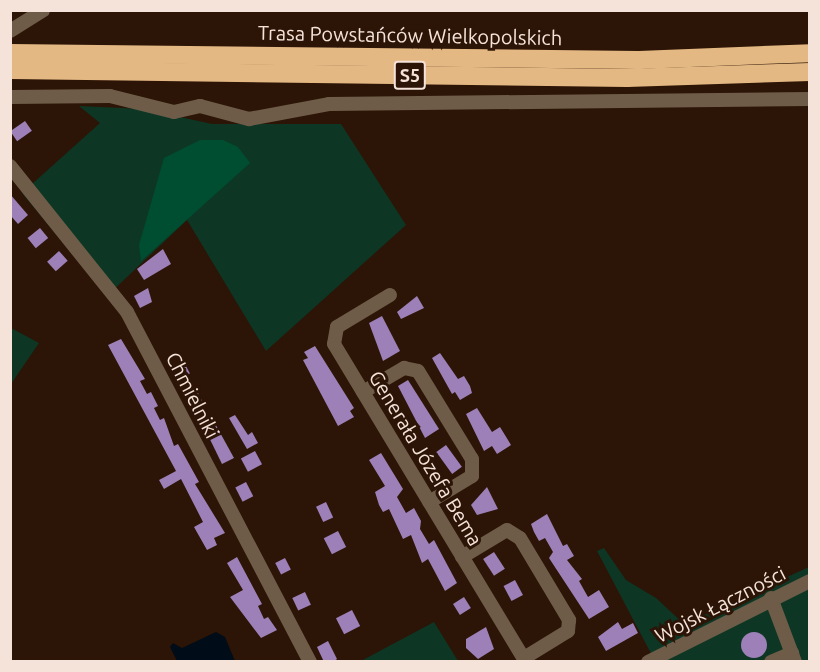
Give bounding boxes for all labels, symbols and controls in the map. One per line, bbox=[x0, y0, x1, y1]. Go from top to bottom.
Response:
street label: Trasa Powstańców Wielkopolskich bbox=[258, 20, 562, 50]
road number: S5 bbox=[394, 60, 426, 90]
street label: Chmielniki bbox=[161, 348, 225, 442]
street label: Generała Józefa Bema bbox=[364, 366, 488, 550]
street label: Wojsk Łączności bbox=[651, 561, 789, 647]

